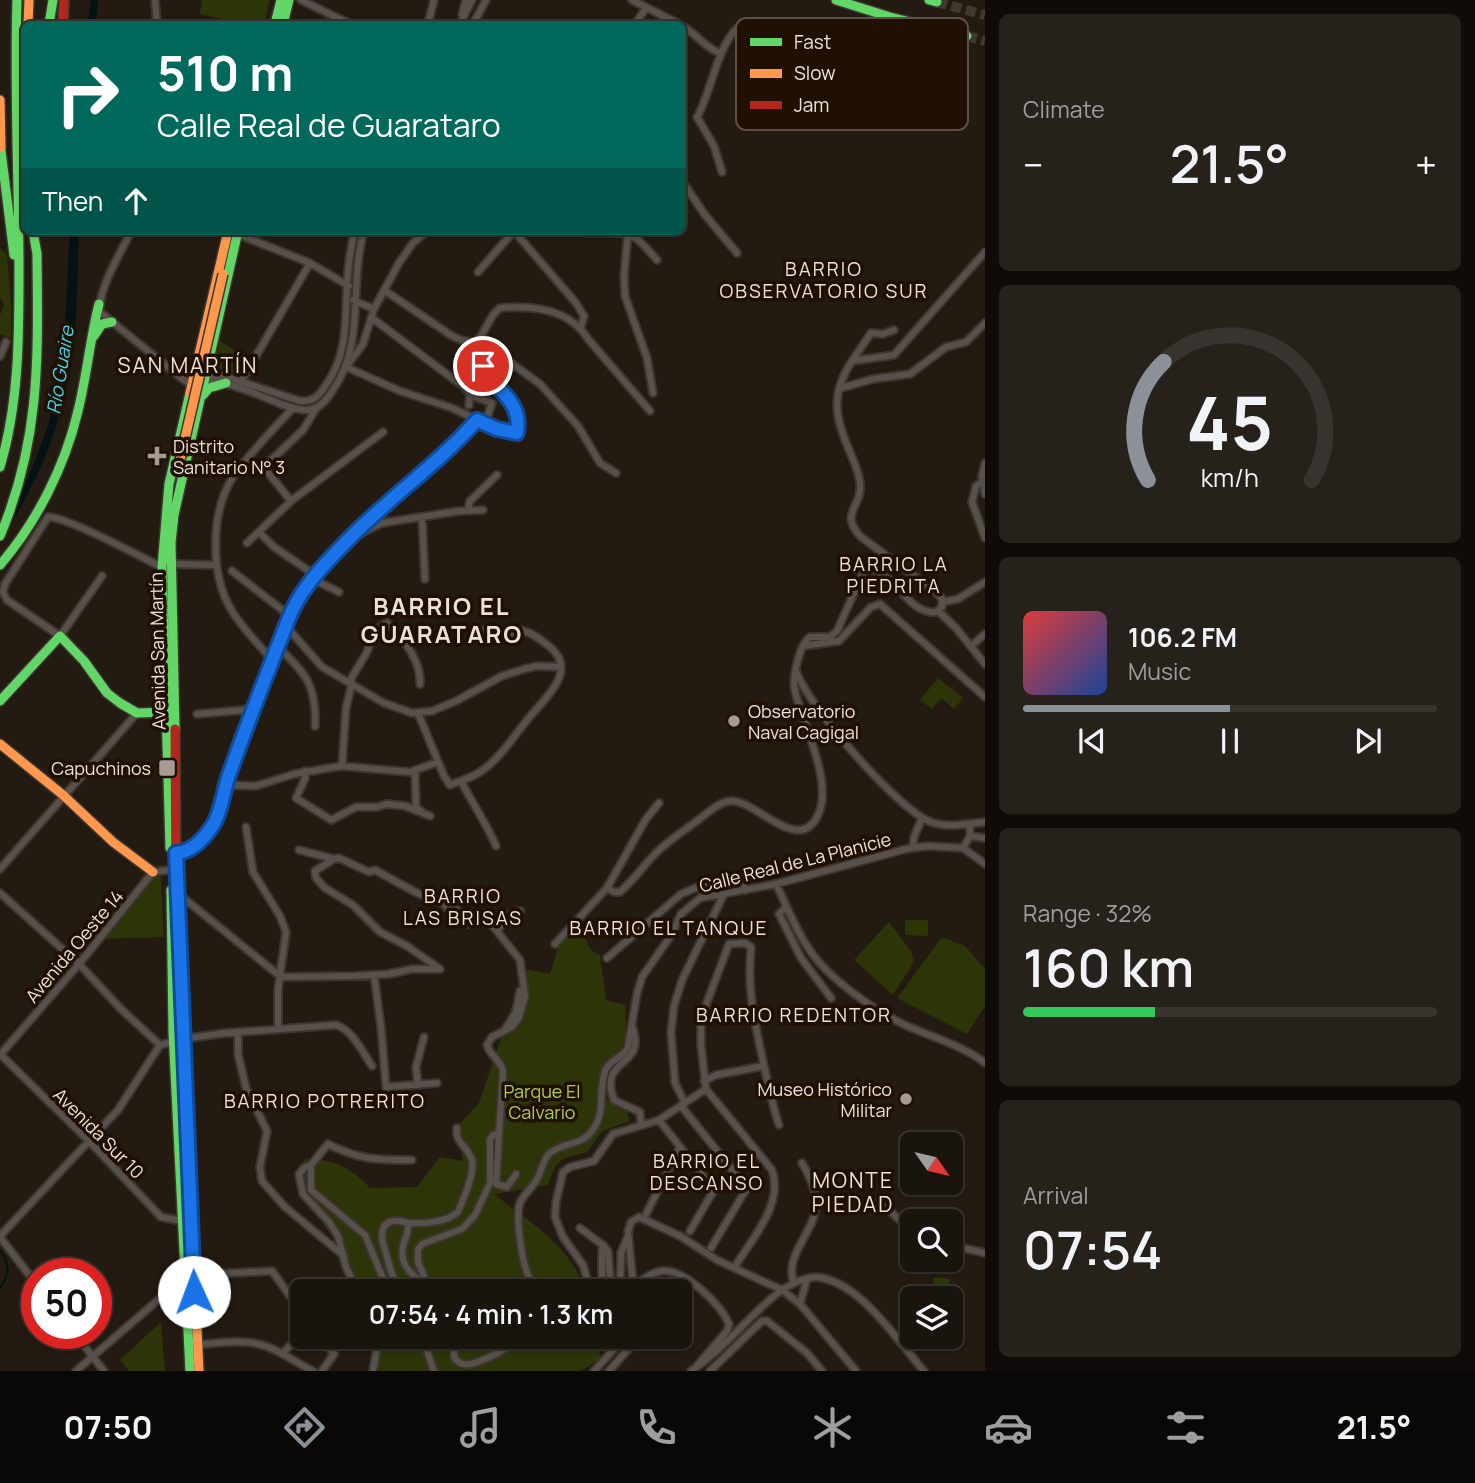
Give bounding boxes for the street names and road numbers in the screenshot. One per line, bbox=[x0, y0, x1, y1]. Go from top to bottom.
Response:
street label: Avenida San Martín bbox=[144, 572, 170, 730]
street label: Calle Real de La Planicie bbox=[697, 827, 893, 897]
street label: Avenida Oeste 14 bbox=[20, 884, 128, 1008]
street label: Avenida Sur 10 bbox=[49, 1083, 149, 1183]

